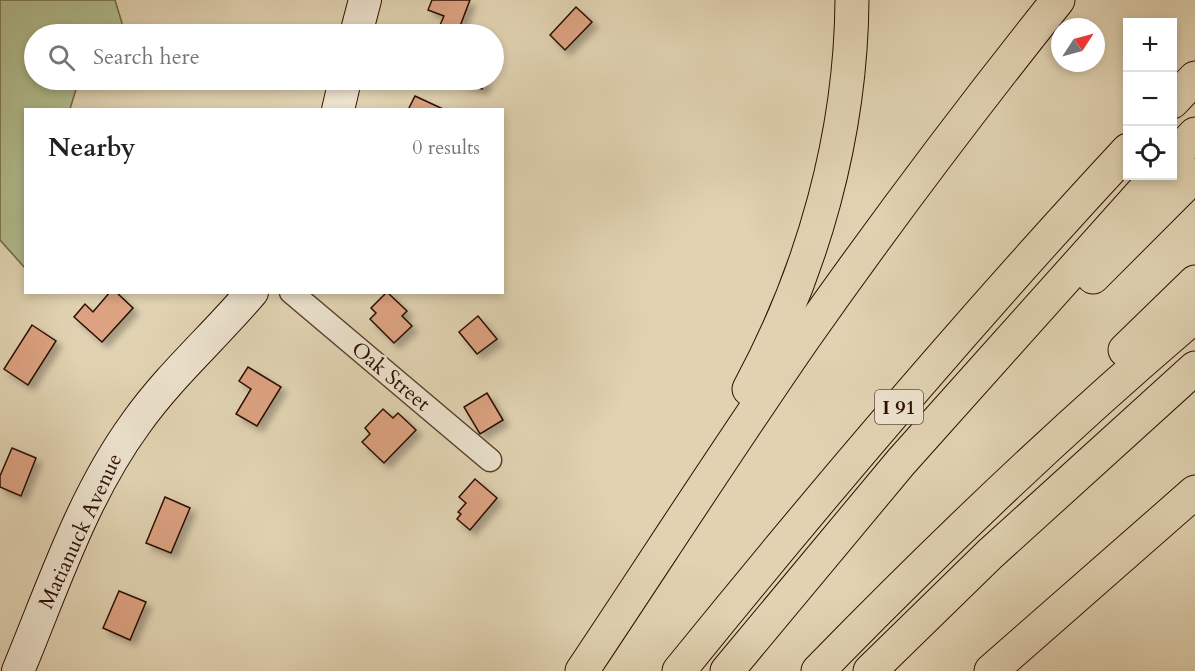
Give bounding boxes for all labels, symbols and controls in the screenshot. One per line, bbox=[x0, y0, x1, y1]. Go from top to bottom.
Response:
north arrow bbox=[1051, 18, 1105, 72]
map controls bbox=[1123, 18, 1177, 180]
button: + bbox=[1123, 18, 1177, 72]
search box bbox=[24, 24, 504, 90]
icon: search bbox=[45, 41, 78, 74]
text: Search here bbox=[93, 42, 200, 72]
button: − bbox=[1123, 72, 1177, 126]
button: locate bbox=[1123, 126, 1177, 180]
text: Nearby bbox=[48, 130, 136, 165]
text: 0 results bbox=[412, 134, 480, 161]
street label: Oak Street bbox=[345, 335, 437, 418]
road number: I 91 bbox=[875, 390, 923, 424]
street label: Matianuck Avenue bbox=[32, 449, 129, 614]

